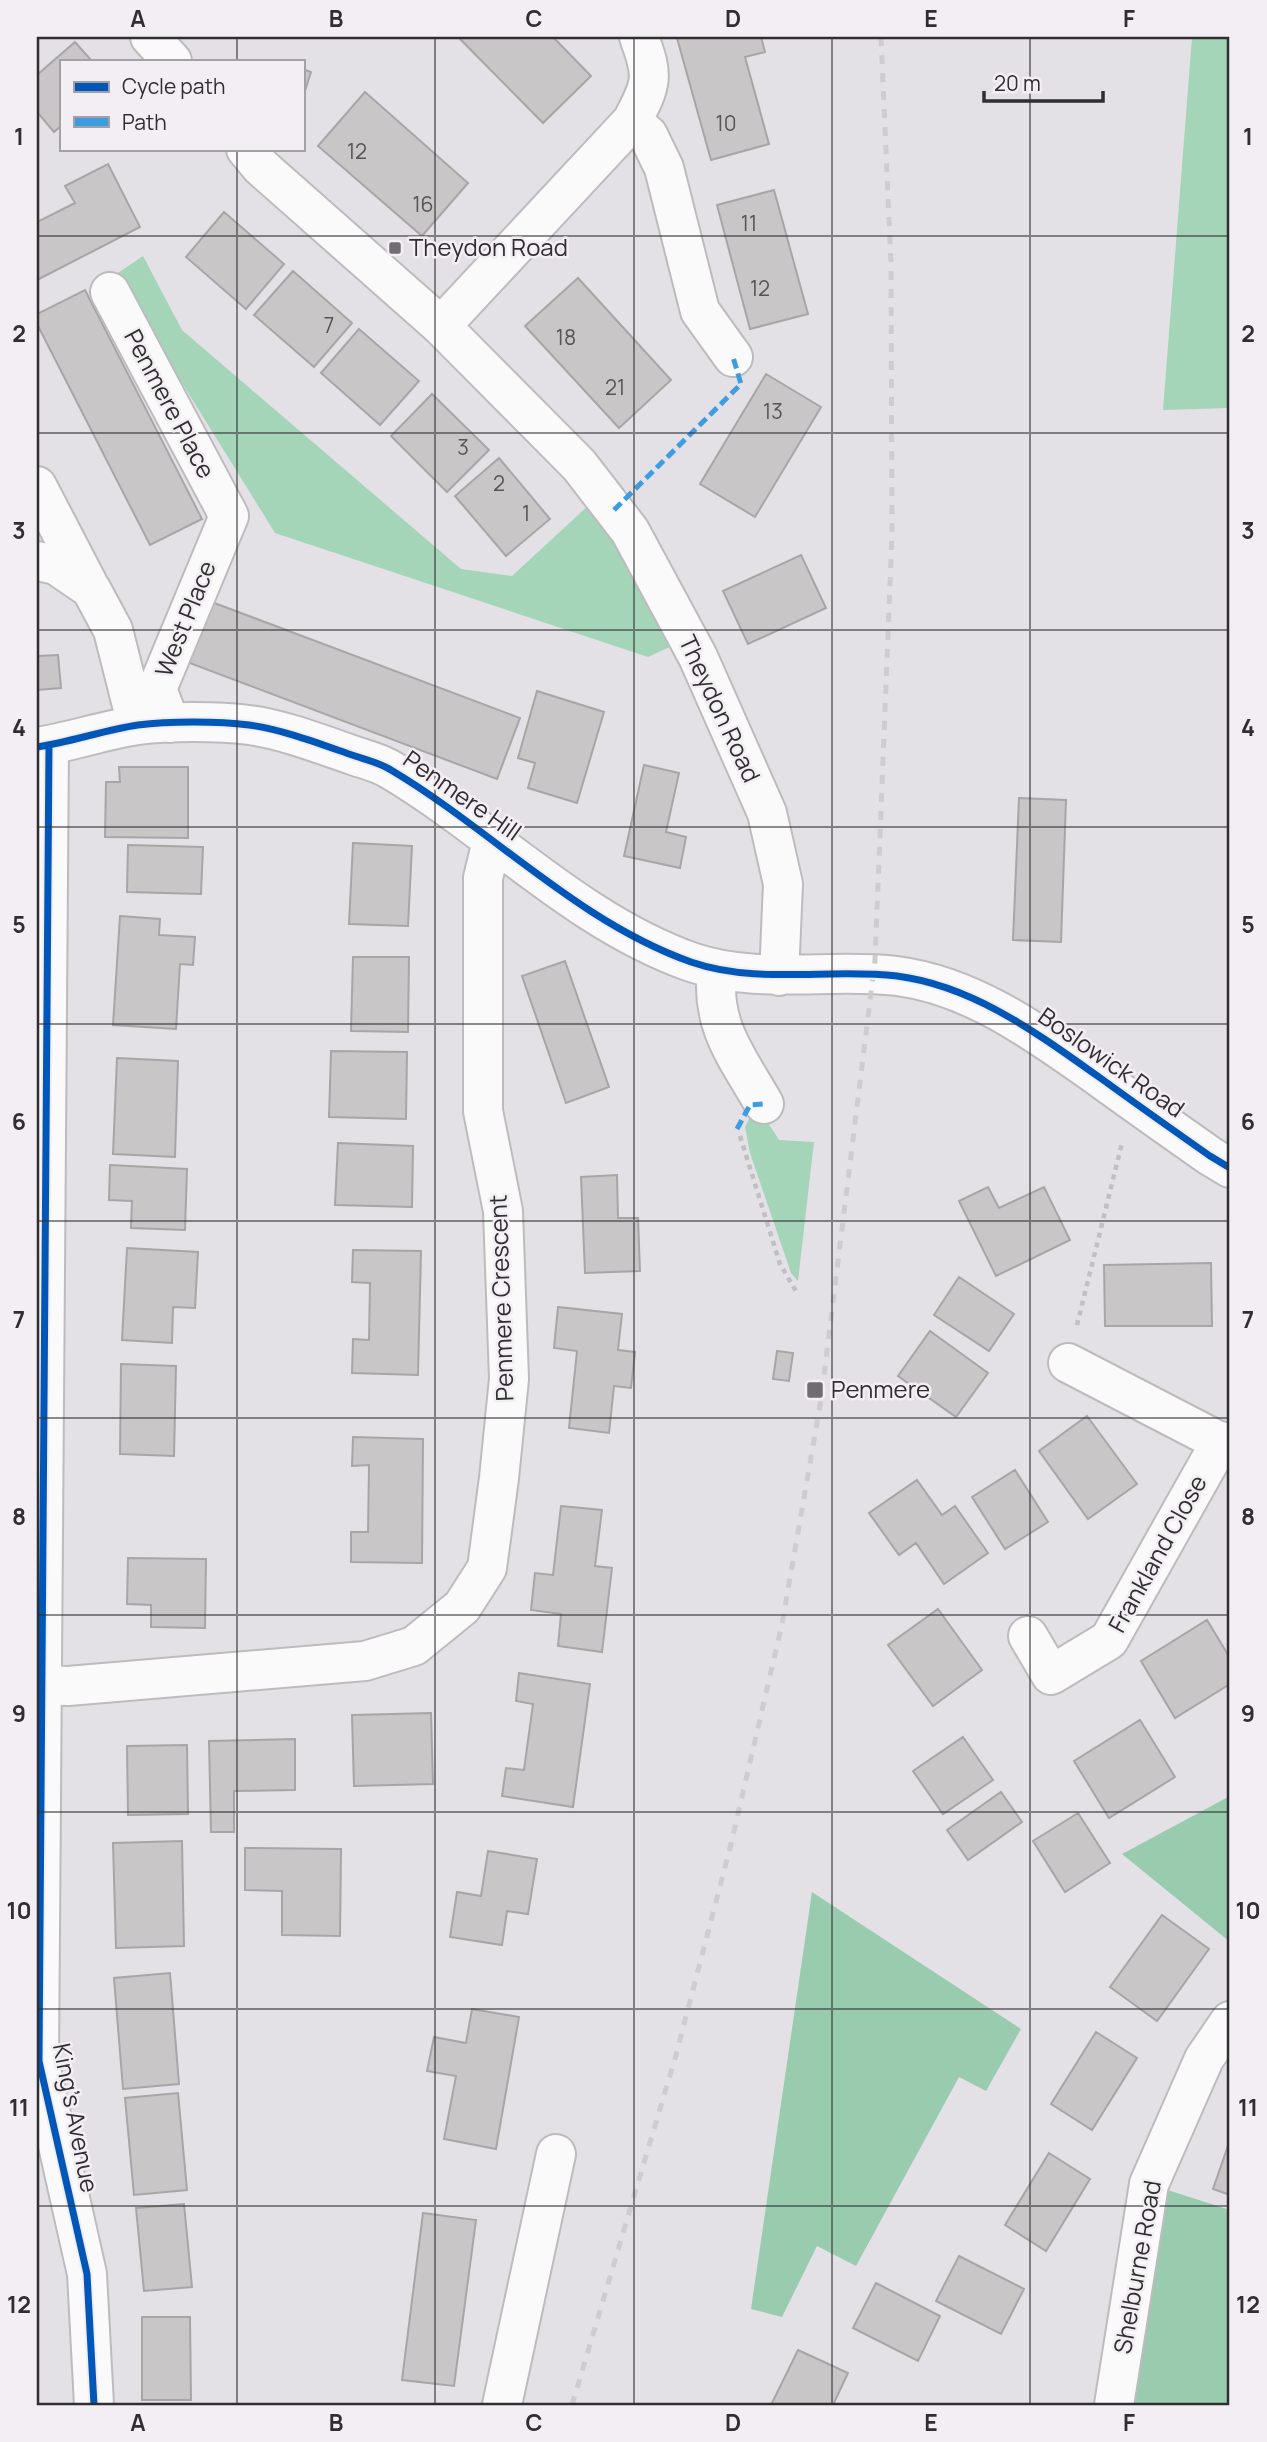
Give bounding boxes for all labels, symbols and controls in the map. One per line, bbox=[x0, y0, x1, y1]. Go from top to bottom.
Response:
text: A bbox=[130, 2, 146, 34]
text: B bbox=[329, 2, 343, 34]
text: C bbox=[526, 2, 543, 34]
text: D bbox=[725, 2, 741, 34]
text: E bbox=[924, 2, 938, 34]
text: F bbox=[1123, 2, 1135, 34]
legend bbox=[60, 60, 304, 150]
scale bar bbox=[984, 60, 1102, 104]
text: 20 m bbox=[994, 69, 1041, 97]
text: Cycle path bbox=[122, 72, 225, 100]
text: Path bbox=[122, 108, 167, 136]
house number: 10 bbox=[716, 109, 737, 137]
text: 1 bbox=[14, 120, 24, 152]
text: 1 bbox=[1243, 120, 1253, 152]
house number: 12 bbox=[347, 137, 367, 165]
house number: 16 bbox=[412, 190, 434, 218]
house number: 11 bbox=[741, 209, 757, 237]
place label: Theydon Road bbox=[409, 230, 568, 263]
marker: Theydon Road bbox=[387, 240, 403, 256]
house number: 12 bbox=[750, 274, 770, 302]
house number: 7 bbox=[324, 311, 334, 339]
text: 2 bbox=[12, 317, 26, 349]
text: 2 bbox=[1241, 317, 1255, 349]
street label: Penmere Place bbox=[117, 323, 223, 484]
house number: 18 bbox=[556, 323, 576, 351]
house number: 21 bbox=[605, 373, 625, 401]
house number: 13 bbox=[763, 397, 783, 425]
house number: 3 bbox=[457, 433, 469, 461]
house number: 2 bbox=[493, 469, 505, 497]
house number: 1 bbox=[522, 499, 530, 527]
text: 3 bbox=[12, 514, 26, 546]
text: 3 bbox=[1241, 514, 1255, 546]
street label: West Place bbox=[146, 555, 223, 681]
street label: Theydon Road bbox=[672, 629, 769, 787]
text: 4 bbox=[12, 711, 26, 743]
text: 4 bbox=[1241, 711, 1255, 743]
street label: Penmere Hill bbox=[397, 742, 528, 848]
text: 5 bbox=[12, 908, 26, 940]
text: 5 bbox=[1241, 908, 1255, 940]
street label: Boslowick Road bbox=[1032, 999, 1192, 1125]
text: 6 bbox=[12, 1105, 26, 1137]
text: 6 bbox=[1241, 1105, 1255, 1137]
street label: Penmere Crescent bbox=[480, 1194, 521, 1402]
text: 7 bbox=[13, 1303, 25, 1335]
text: 7 bbox=[1242, 1303, 1254, 1335]
place label: Penmere bbox=[831, 1372, 930, 1405]
marker: Penmere bbox=[805, 1380, 825, 1400]
street label: Frankland Close bbox=[1100, 1469, 1214, 1638]
text: 8 bbox=[12, 1500, 26, 1532]
text: 8 bbox=[1241, 1500, 1255, 1532]
text: 9 bbox=[12, 1697, 26, 1729]
text: 9 bbox=[1241, 1697, 1255, 1729]
text: 10 bbox=[6, 1894, 32, 1926]
text: 10 bbox=[1235, 1894, 1261, 1926]
street label: King's Avenue bbox=[46, 2040, 107, 2195]
text: 11 bbox=[9, 2091, 29, 2123]
text: 11 bbox=[1238, 2091, 1258, 2123]
street label: Shelburne Road bbox=[1105, 2177, 1168, 2356]
text: 12 bbox=[7, 2288, 31, 2320]
text: 12 bbox=[1236, 2288, 1260, 2320]
text: A bbox=[130, 2406, 146, 2438]
text: B bbox=[329, 2406, 343, 2438]
text: C bbox=[526, 2406, 543, 2438]
text: D bbox=[725, 2406, 741, 2438]
text: E bbox=[924, 2406, 938, 2438]
text: F bbox=[1123, 2406, 1135, 2438]

